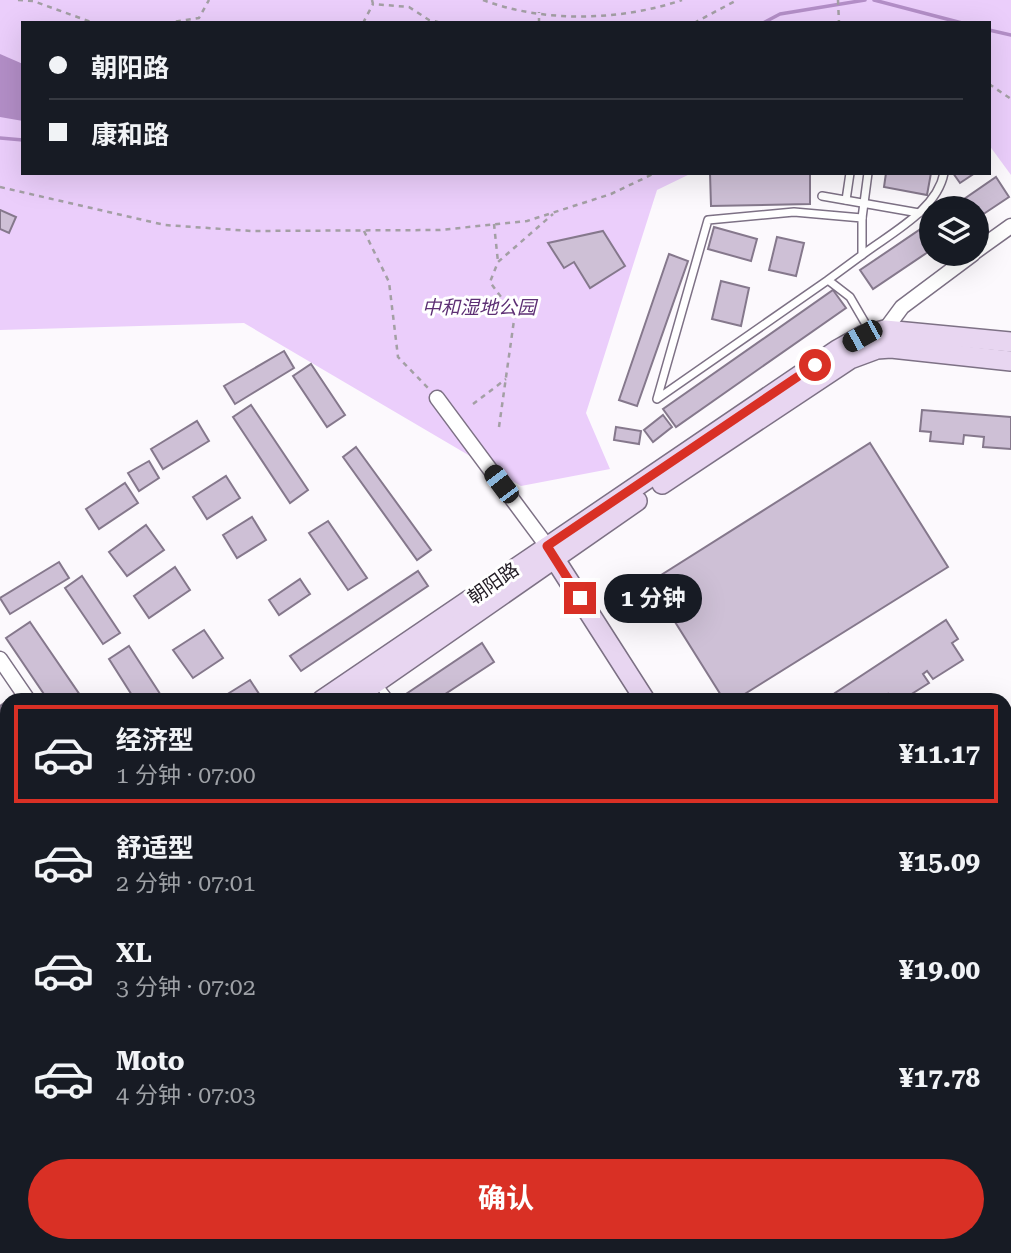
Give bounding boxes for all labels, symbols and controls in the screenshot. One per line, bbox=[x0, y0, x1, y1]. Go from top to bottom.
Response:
text: 朝阳路 bbox=[91, 53, 169, 83]
text: 康和路 bbox=[91, 120, 169, 150]
map controls bbox=[919, 196, 989, 266]
button: layers bbox=[919, 196, 989, 266]
park label: 中和湿地公园 bbox=[422, 296, 539, 319]
car bbox=[839, 317, 886, 355]
route start bbox=[799, 349, 831, 381]
car bbox=[480, 461, 523, 507]
street label: 朝阳路 bbox=[463, 558, 523, 609]
callout: 1 分钟 bbox=[604, 574, 702, 622]
route end bbox=[564, 582, 596, 614]
text: 1 分钟 bbox=[621, 585, 685, 612]
icon: car bbox=[32, 723, 95, 786]
text: 经济型 bbox=[116, 725, 194, 755]
text: ¥11.17 bbox=[899, 739, 980, 769]
text: 1 分钟 · 07:00 bbox=[116, 762, 256, 789]
icon: car bbox=[32, 831, 95, 894]
text: 舒适型 bbox=[116, 833, 194, 863]
text: ¥15.09 bbox=[899, 847, 980, 877]
text: 2 分钟 · 07:01 bbox=[116, 870, 256, 897]
text: XL bbox=[116, 938, 152, 968]
icon: car bbox=[32, 939, 95, 1002]
text: ¥19.00 bbox=[899, 955, 980, 985]
text: 3 分钟 · 07:02 bbox=[116, 974, 256, 1001]
text: Moto bbox=[116, 1046, 185, 1076]
icon: car bbox=[32, 1047, 95, 1110]
text: ¥17.78 bbox=[899, 1063, 980, 1093]
text: 4 分钟 · 07:03 bbox=[116, 1082, 256, 1109]
button: 确认 bbox=[28, 1159, 984, 1239]

